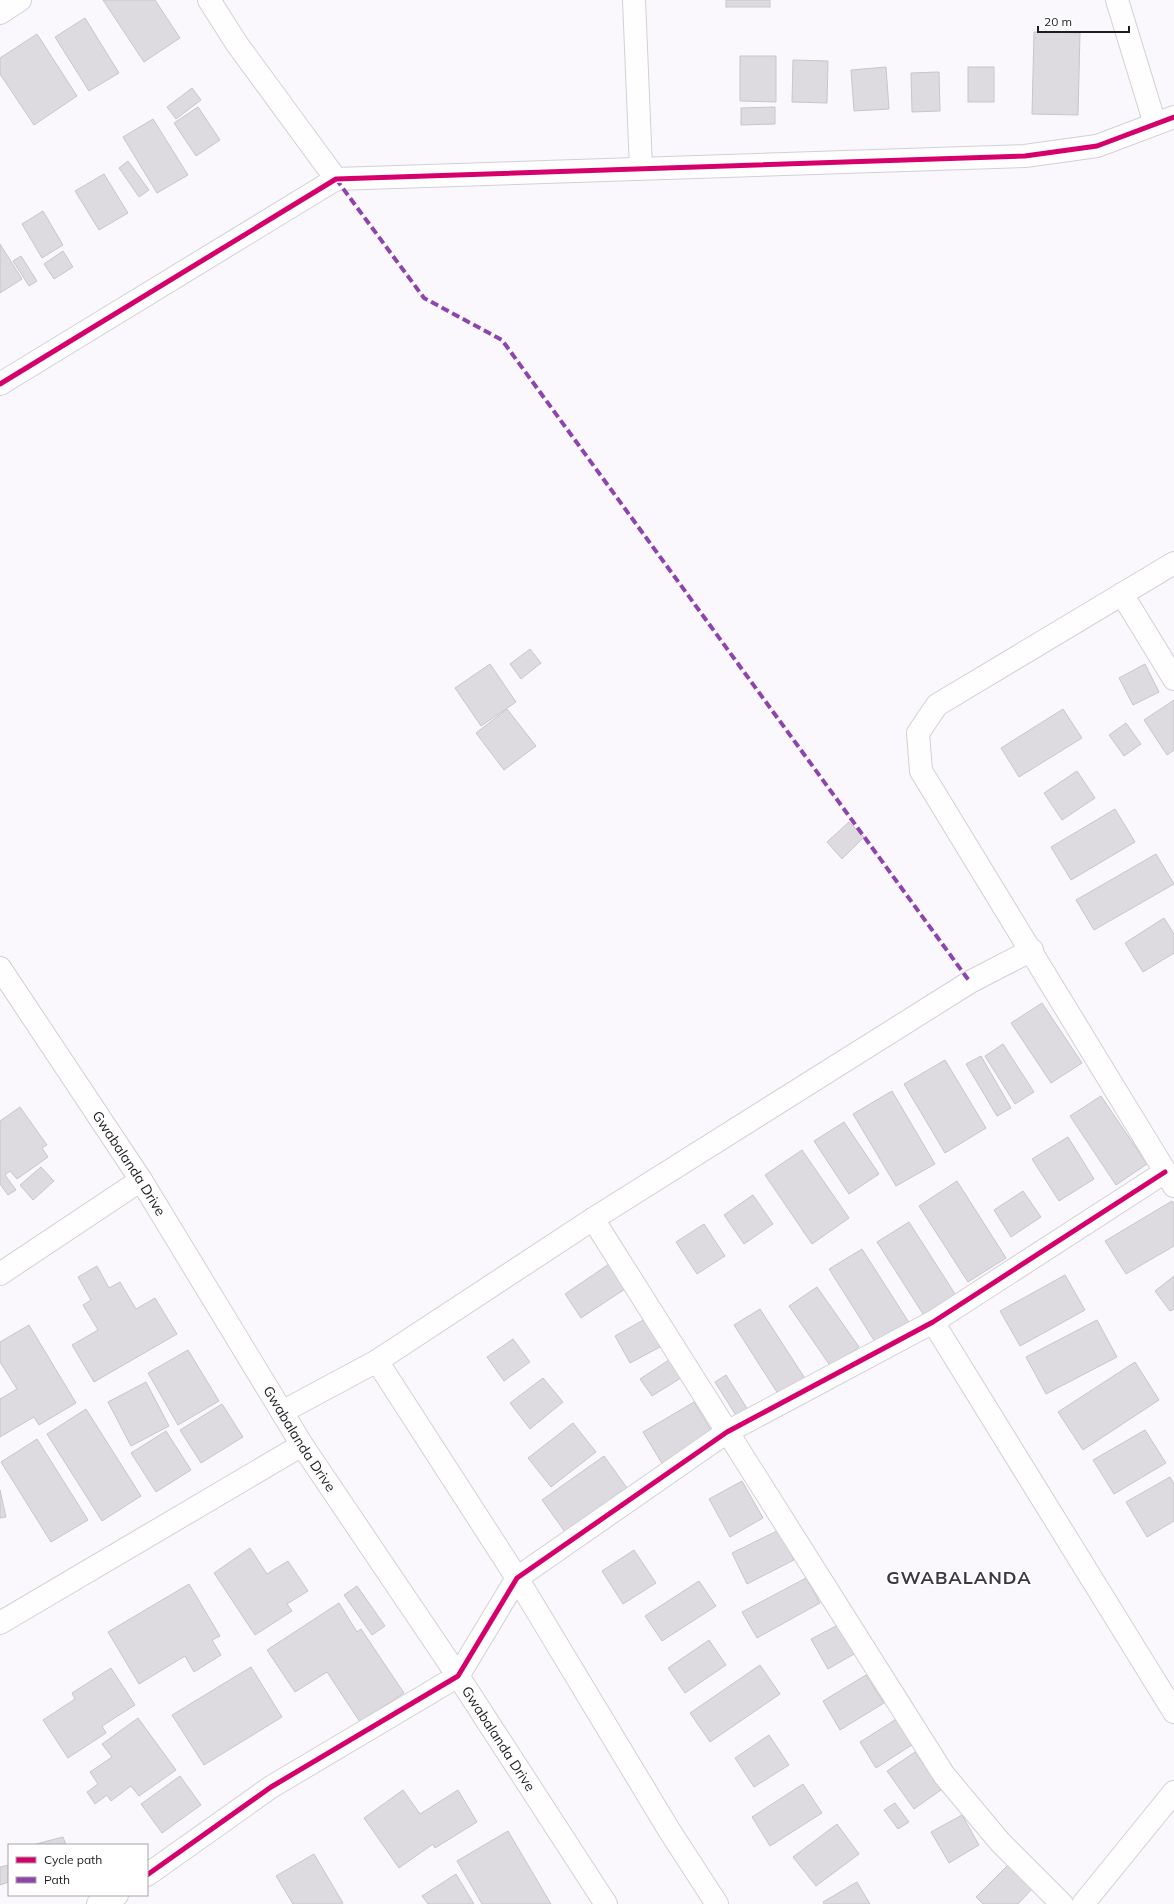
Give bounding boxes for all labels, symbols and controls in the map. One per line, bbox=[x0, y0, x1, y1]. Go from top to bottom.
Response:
scale bar bbox=[1038, 8, 1129, 34]
text: 20 m bbox=[1044, 14, 1072, 29]
street label: Gwabalanda Drive bbox=[88, 1107, 170, 1219]
street label: Gwabalanda Drive bbox=[259, 1383, 340, 1495]
district label: GWABALANDA bbox=[886, 1566, 1032, 1589]
street label: Gwabalanda Drive bbox=[458, 1683, 539, 1795]
legend bbox=[8, 1844, 148, 1896]
text: Cycle path bbox=[44, 1852, 102, 1867]
text: Path bbox=[44, 1872, 70, 1887]

